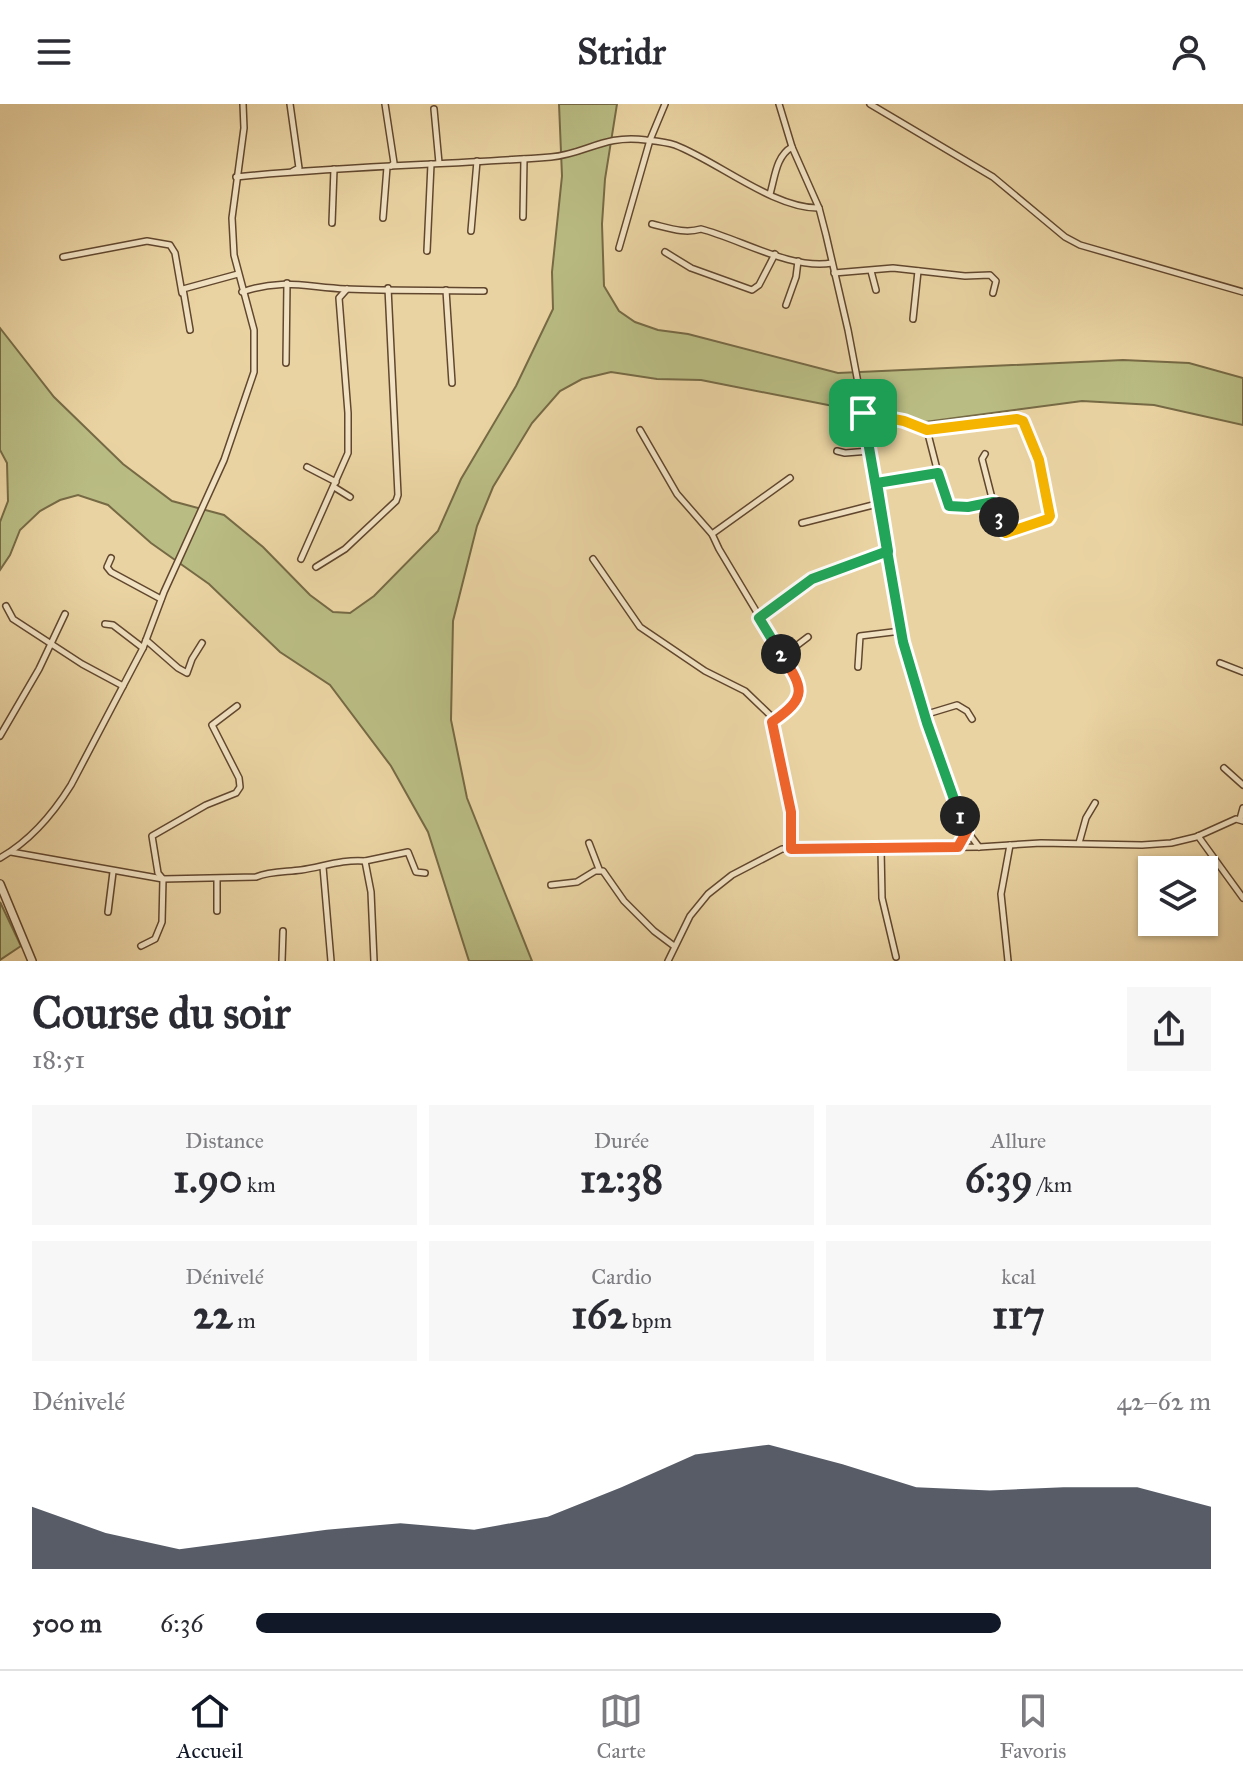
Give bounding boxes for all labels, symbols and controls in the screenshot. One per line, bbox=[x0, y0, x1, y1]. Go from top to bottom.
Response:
icon: menu bbox=[32, 30, 76, 74]
text: Stridr bbox=[577, 30, 666, 74]
icon: person bbox=[1167, 30, 1211, 74]
pin bbox=[829, 379, 897, 447]
icon: arrive bbox=[841, 391, 885, 435]
pin: 3 bbox=[979, 497, 1019, 537]
text: 3 bbox=[995, 503, 1003, 530]
pin: 2 bbox=[761, 634, 801, 674]
text: 2 bbox=[776, 640, 786, 667]
pin: 1 bbox=[940, 796, 980, 836]
text: 1 bbox=[956, 802, 964, 829]
map controls bbox=[1138, 856, 1218, 936]
button: layers bbox=[1138, 856, 1218, 936]
text: Course du soir bbox=[32, 986, 290, 1040]
button: share bbox=[1127, 987, 1211, 1071]
text: 18:51 bbox=[32, 1043, 85, 1075]
text: Distance bbox=[185, 1127, 264, 1154]
text: Durée bbox=[594, 1127, 649, 1154]
text: Allure bbox=[991, 1127, 1046, 1154]
text: 1.90 bbox=[173, 1154, 242, 1203]
text: 12:38 bbox=[580, 1154, 663, 1203]
text: 6:39 bbox=[965, 1154, 1033, 1203]
text: km bbox=[242, 1171, 276, 1198]
text: /km bbox=[1033, 1171, 1072, 1198]
text: Dénivelé bbox=[185, 1263, 264, 1290]
text: Cardio bbox=[591, 1263, 652, 1290]
text: kcal bbox=[1001, 1263, 1036, 1290]
text: 22 bbox=[193, 1290, 233, 1339]
text: 162 bbox=[571, 1290, 627, 1339]
text: 117 bbox=[992, 1290, 1045, 1339]
text: m bbox=[233, 1307, 256, 1334]
text: bpm bbox=[627, 1307, 672, 1334]
text: Dénivelé bbox=[32, 1385, 125, 1417]
text: 42–62 m bbox=[1116, 1385, 1211, 1417]
text: 500 m bbox=[32, 1607, 102, 1639]
text: 6:36 bbox=[160, 1607, 204, 1639]
tab: Accueil bbox=[177, 1689, 243, 1764]
tab: Carte bbox=[596, 1689, 646, 1764]
tab: Favoris bbox=[999, 1689, 1066, 1764]

